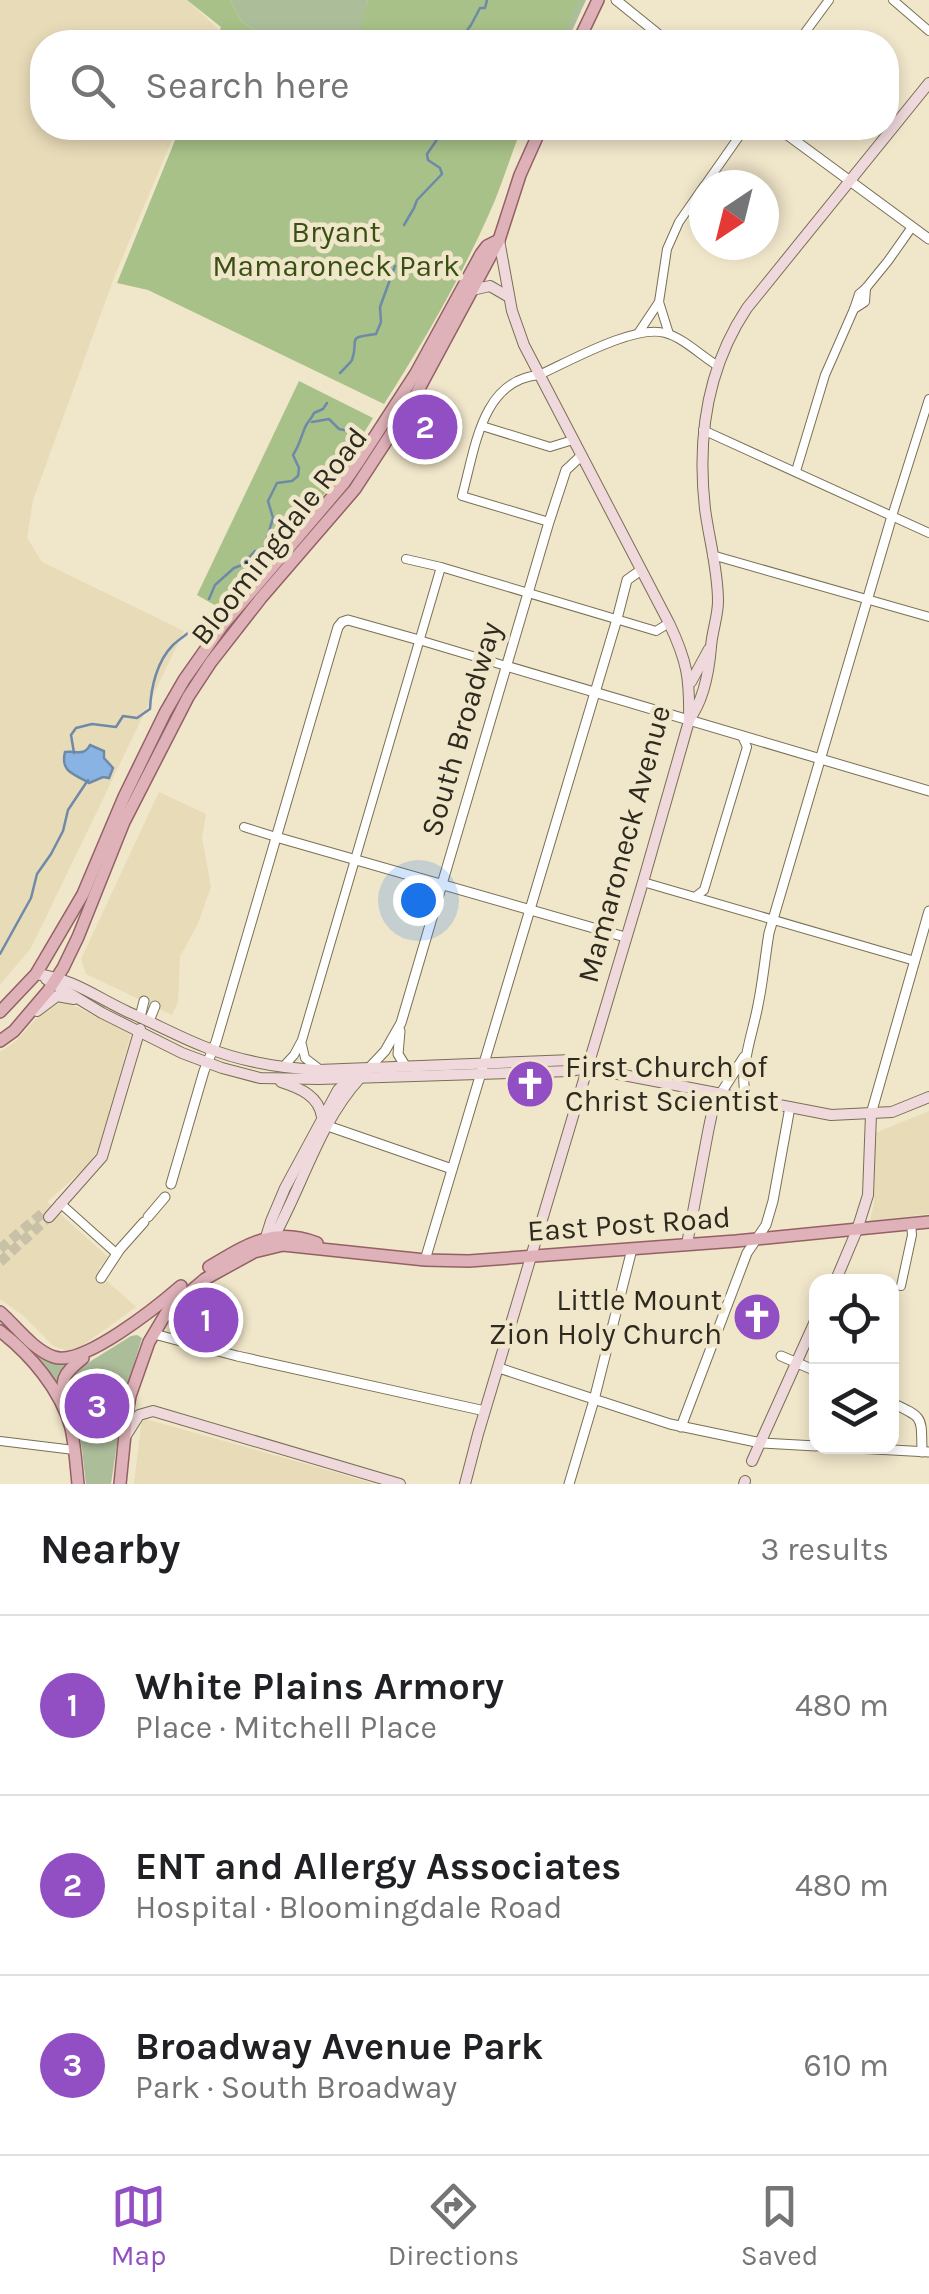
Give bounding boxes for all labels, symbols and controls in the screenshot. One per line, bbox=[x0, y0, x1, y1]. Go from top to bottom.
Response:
search box bbox=[30, 30, 899, 140]
icon: search bbox=[65, 58, 120, 113]
text: Search here bbox=[145, 63, 349, 108]
north arrow bbox=[689, 170, 779, 260]
park label: Bryant Mamaroneck Park bbox=[212, 214, 460, 284]
pin: 2 bbox=[392, 390, 458, 464]
street label: Bloomingdale Road bbox=[183, 420, 375, 652]
street label: South Broadway bbox=[413, 618, 509, 840]
street label: Mamaroneck Avenue bbox=[570, 701, 678, 987]
your location bbox=[393, 875, 444, 926]
place label: First Church of Christ Scientist bbox=[565, 1049, 779, 1119]
church icon: First Church of Christ Scientist bbox=[504, 1058, 556, 1110]
street label: East Post Road bbox=[526, 1199, 732, 1249]
map controls bbox=[809, 1274, 899, 1454]
button: locate bbox=[809, 1274, 899, 1364]
pin: 1 bbox=[174, 1282, 238, 1358]
place label: Little Mount Zion Holy Church bbox=[489, 1282, 722, 1352]
church icon: Little Mount Zion Holy Church bbox=[731, 1291, 783, 1343]
button: layers bbox=[809, 1364, 899, 1454]
pin: 3 bbox=[64, 1368, 130, 1444]
text: Nearby bbox=[40, 1524, 180, 1574]
text: 3 results bbox=[761, 1531, 889, 1568]
text: White Plains Armory bbox=[135, 1664, 504, 1709]
text: 1 bbox=[67, 1687, 78, 1724]
text: 480 m bbox=[795, 1687, 889, 1724]
text: Place · Mitchell Place bbox=[135, 1709, 437, 1746]
text: ENT and Allergy Associates bbox=[135, 1844, 621, 1889]
text: 2 bbox=[63, 1867, 82, 1904]
text: 480 m bbox=[795, 1867, 889, 1904]
text: Hospital · Bloomingdale Road bbox=[135, 1889, 562, 1926]
text: Broadway Avenue Park bbox=[135, 2024, 543, 2069]
text: 3 bbox=[63, 2047, 82, 2084]
text: 610 m bbox=[804, 2047, 889, 2084]
text: Park · South Broadway bbox=[135, 2069, 457, 2106]
tab: Map bbox=[111, 2179, 166, 2272]
tab: Directions bbox=[388, 2179, 519, 2272]
tab: Saved bbox=[741, 2179, 818, 2272]

